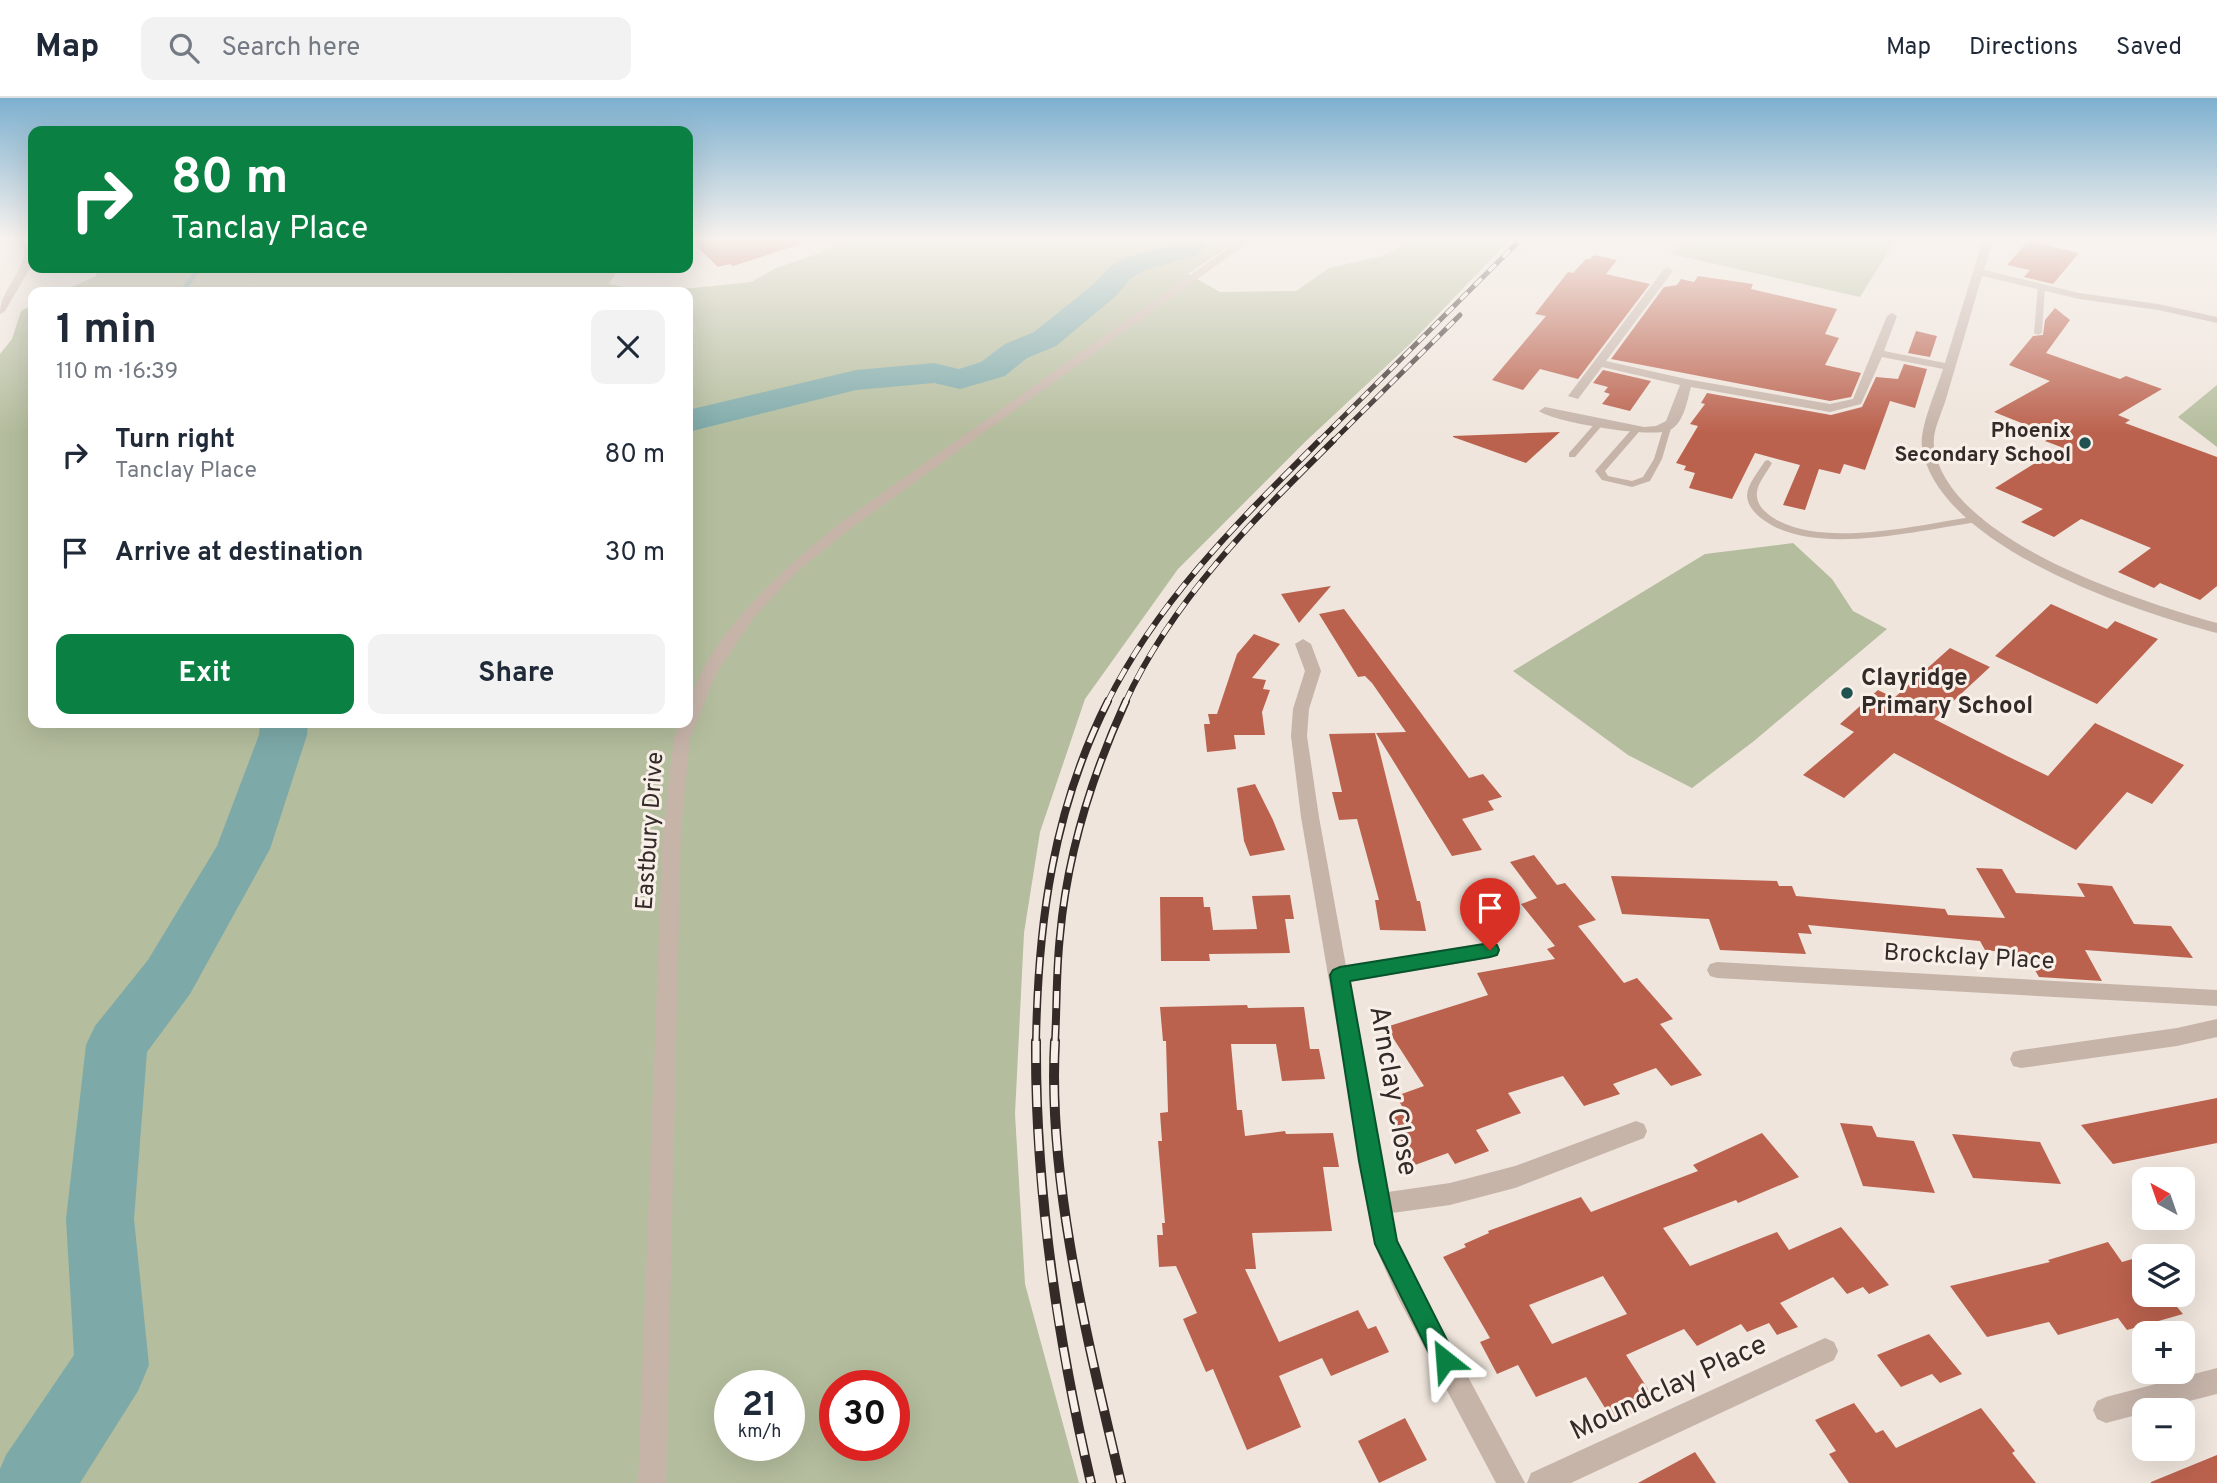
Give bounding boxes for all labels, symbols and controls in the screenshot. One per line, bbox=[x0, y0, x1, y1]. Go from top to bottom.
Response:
search box bbox=[141, 17, 631, 80]
text: Map bbox=[35, 27, 99, 69]
icon: search bbox=[165, 29, 203, 67]
text: Search here bbox=[221, 32, 360, 65]
text: Map bbox=[1886, 33, 1931, 63]
text: Directions bbox=[1969, 33, 2078, 63]
text: Saved bbox=[2116, 33, 2182, 63]
text: 80 m bbox=[171, 149, 288, 211]
icon: right bbox=[56, 154, 147, 245]
text: Tanclay Place bbox=[171, 210, 368, 250]
text: 1 min bbox=[56, 305, 157, 358]
button: close bbox=[591, 310, 665, 384]
text: 110 m · 16:39 bbox=[56, 358, 178, 387]
place label: Phoenix Secondary School bbox=[1894, 418, 2071, 469]
text: Turn right bbox=[115, 424, 235, 457]
marker: Phoenix Secondary School bbox=[2077, 435, 2093, 451]
icon: right bbox=[56, 436, 94, 474]
text: 80 m bbox=[605, 439, 665, 472]
text: Tanclay Place bbox=[115, 457, 257, 486]
icon: arrive bbox=[56, 534, 94, 572]
text: Arrive at destination bbox=[115, 537, 363, 570]
text: 30 m bbox=[605, 537, 665, 570]
button: Exit bbox=[56, 634, 354, 714]
button: Share bbox=[368, 634, 665, 714]
place label: Clayridge Primary School bbox=[1861, 664, 2033, 722]
marker: Clayridge Primary School bbox=[1839, 685, 1855, 701]
street label: Eastbury Drive bbox=[631, 751, 671, 911]
pin bbox=[1460, 878, 1520, 950]
icon: arrive bbox=[1471, 889, 1509, 927]
street label: Brockclay Place bbox=[1883, 939, 2055, 977]
street label: Arnclay Close bbox=[1359, 1003, 1425, 1179]
north arrow bbox=[2132, 1167, 2194, 1230]
map controls bbox=[2132, 1167, 2195, 1461]
button: layers bbox=[2132, 1244, 2195, 1307]
button: + bbox=[2132, 1321, 2195, 1384]
position arrow bbox=[1408, 1323, 1482, 1397]
street label: Moundclay Place bbox=[1565, 1328, 1773, 1450]
speed limit sign: 30 bbox=[819, 1370, 910, 1461]
text: 21 bbox=[742, 1384, 777, 1428]
button: − bbox=[2132, 1398, 2195, 1461]
text: km/h bbox=[738, 1421, 781, 1444]

